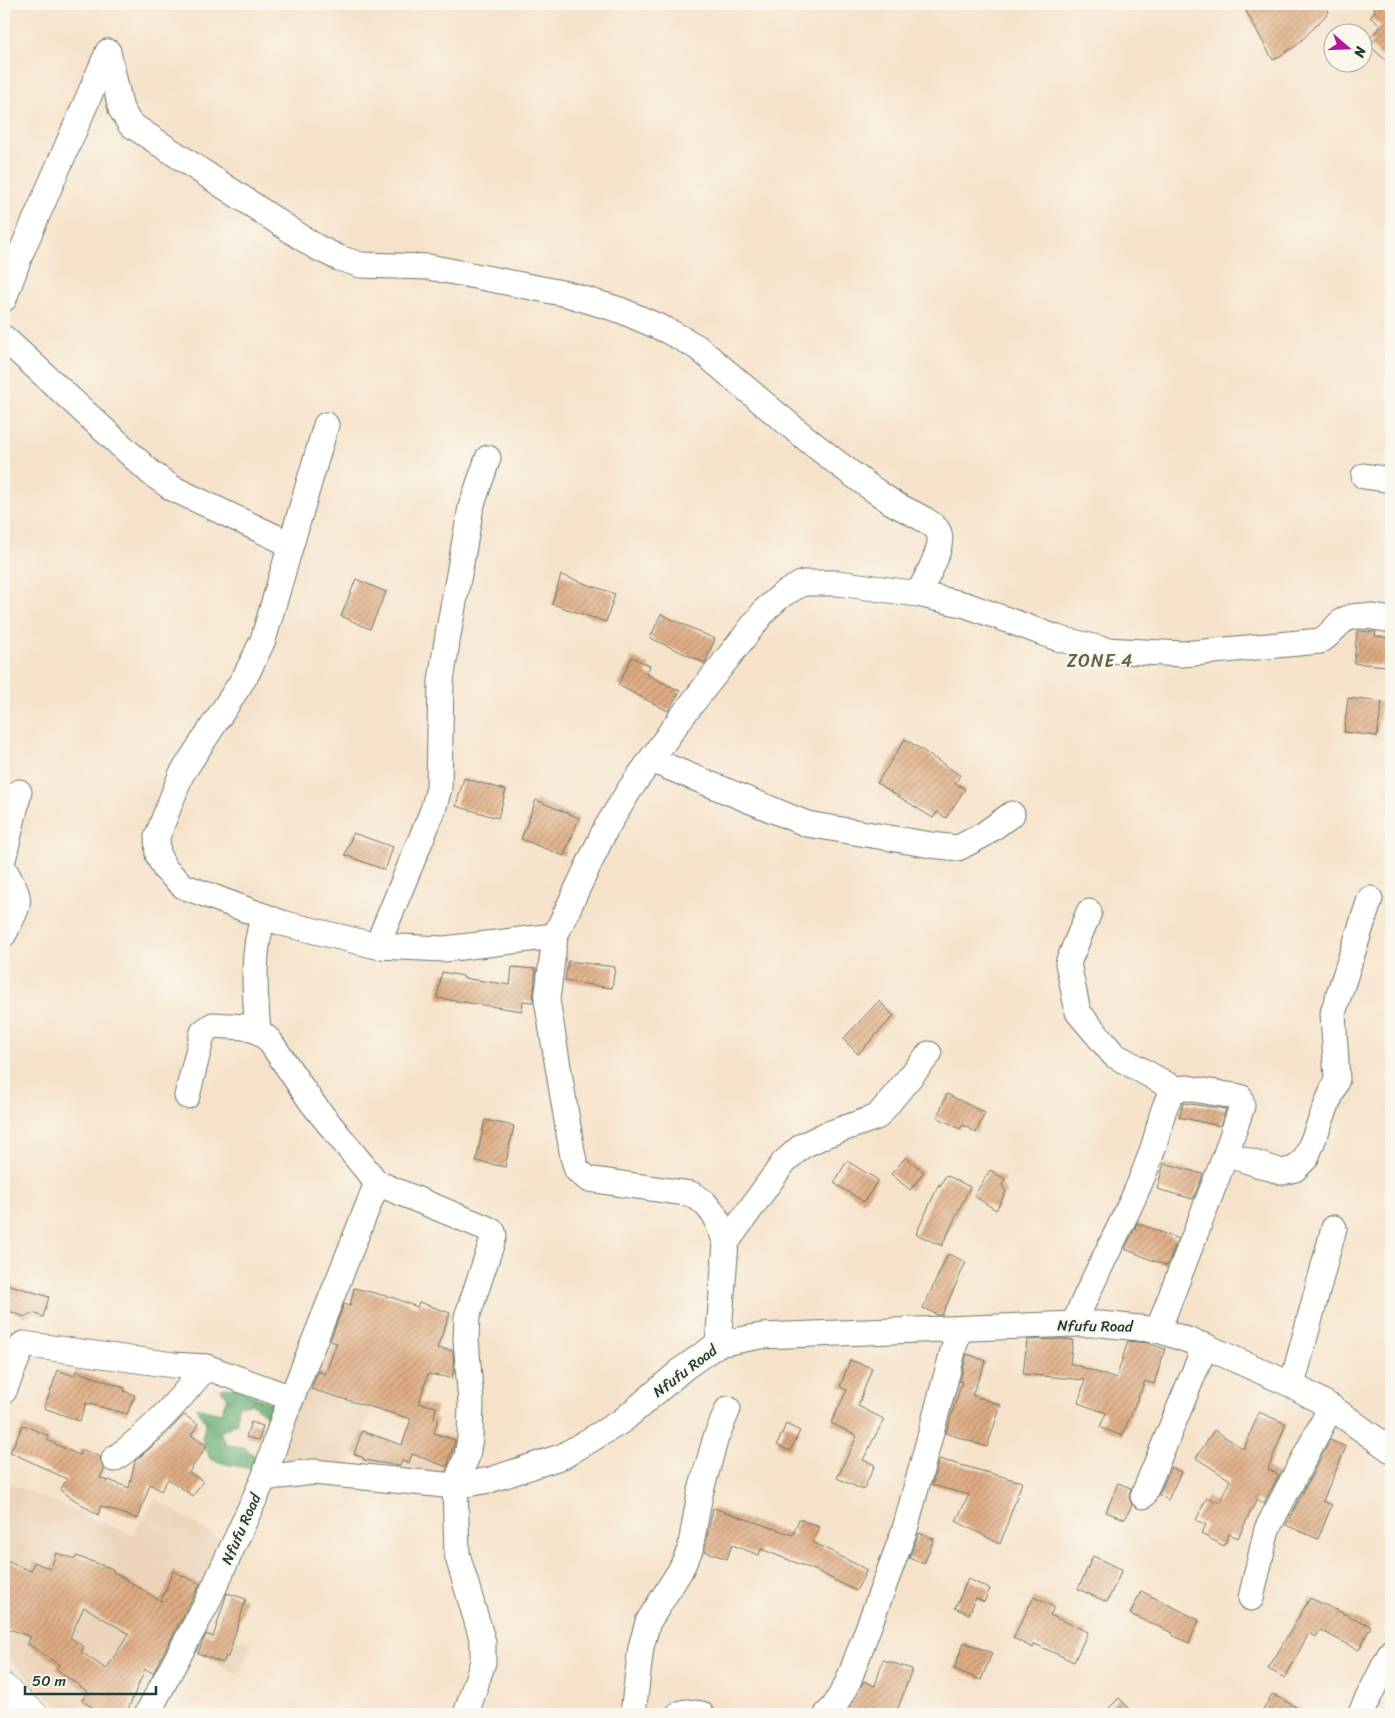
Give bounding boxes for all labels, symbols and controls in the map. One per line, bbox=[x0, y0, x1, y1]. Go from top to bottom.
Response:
north arrow bbox=[1322, 22, 1372, 72]
text: N bbox=[1346, 42, 1374, 61]
district label: ZONE 4 bbox=[1067, 645, 1133, 677]
street label: Nfufu Road bbox=[1057, 1312, 1134, 1340]
street label: Nfufu Road bbox=[647, 1337, 724, 1404]
street label: Nfufu Road bbox=[214, 1488, 269, 1569]
scale bar bbox=[25, 1663, 156, 1695]
text: 50 m bbox=[32, 1668, 67, 1694]

